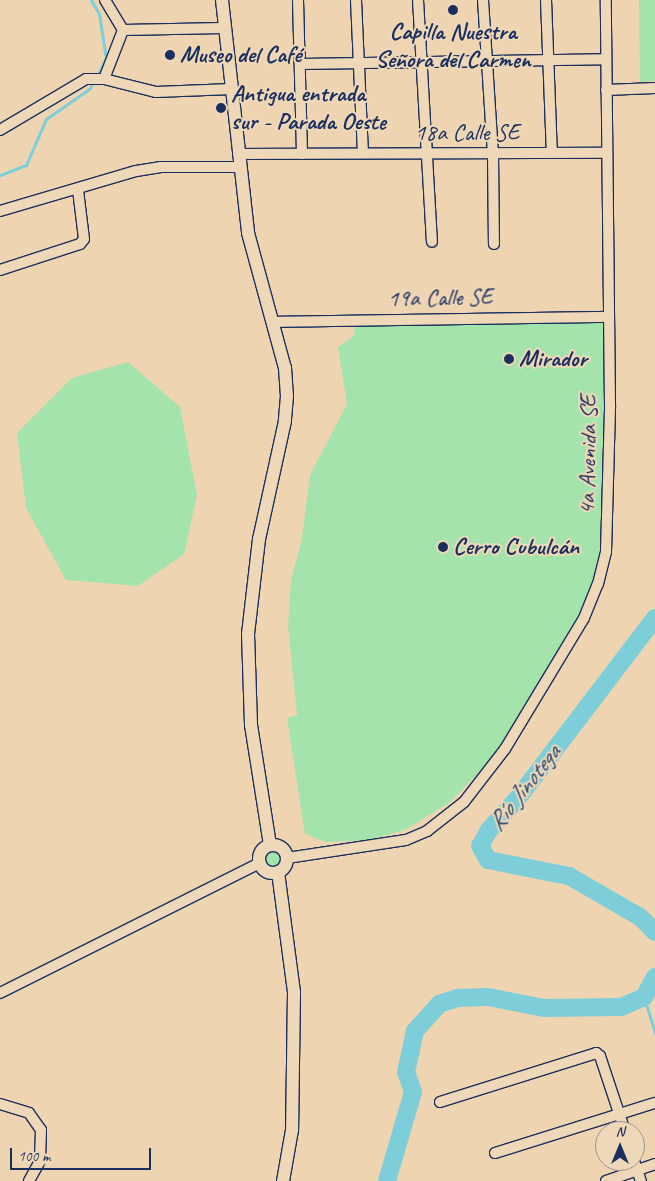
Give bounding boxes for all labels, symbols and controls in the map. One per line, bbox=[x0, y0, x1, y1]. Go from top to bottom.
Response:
marker: Capilla Nuestra Señora del Carmen bbox=[447, 4, 459, 16]
place label: Capilla Nuestra Señora del Carmen bbox=[375, 18, 531, 74]
place label: Museo del Café bbox=[180, 41, 302, 69]
marker: Museo del Café bbox=[164, 49, 176, 61]
place label: Antigua entrada sur - Parada Oeste bbox=[231, 80, 386, 136]
marker: Antigua entrada sur - Parada Oeste bbox=[215, 102, 227, 114]
street label: 18a Calle SE bbox=[414, 119, 520, 147]
street label: 19a Calle SE bbox=[387, 283, 493, 313]
place label: Mirador bbox=[519, 345, 587, 373]
marker: Mirador bbox=[503, 353, 515, 365]
street label: 4a Avenida SE bbox=[573, 395, 603, 515]
place label: Cerro Cubulcán bbox=[453, 533, 579, 561]
marker: Cerro Cubulcán bbox=[437, 541, 449, 553]
water label: Río Jinotega bbox=[481, 739, 567, 837]
north arrow bbox=[595, 1121, 645, 1171]
text: N bbox=[616, 1123, 624, 1140]
scale bar bbox=[12, 1138, 154, 1170]
text: 100 m bbox=[18, 1147, 50, 1166]

